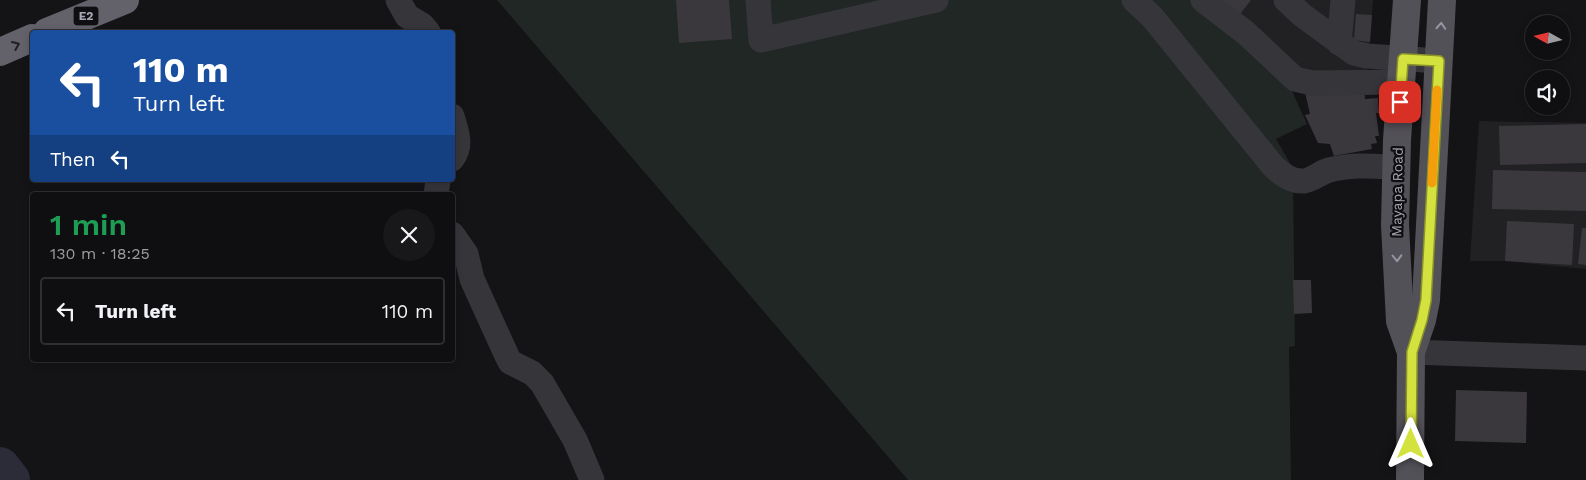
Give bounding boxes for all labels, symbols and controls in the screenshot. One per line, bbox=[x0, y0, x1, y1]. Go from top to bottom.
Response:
road number: E2 bbox=[74, 7, 98, 26]
north arrow bbox=[1525, 15, 1570, 60]
map controls bbox=[1525, 15, 1570, 115]
one-way arrow bbox=[1435, 22, 1446, 30]
one-way arrow bbox=[11, 41, 20, 51]
text: 110 m bbox=[133, 49, 229, 91]
icon: left bbox=[50, 50, 115, 115]
button: sound bbox=[1525, 70, 1570, 115]
pin bbox=[1379, 81, 1421, 123]
icon: arrive bbox=[1386, 88, 1414, 116]
text: Turn left bbox=[133, 91, 225, 116]
icon: left bbox=[106, 145, 134, 173]
street label: Mayapa Road bbox=[1388, 147, 1406, 237]
text: Then bbox=[50, 148, 96, 171]
text: 1 min bbox=[50, 207, 127, 242]
button: close bbox=[383, 209, 435, 261]
text: 130 m · 18:25 bbox=[50, 244, 150, 263]
one-way arrow bbox=[1391, 255, 1402, 263]
icon: left bbox=[52, 297, 80, 325]
text: Turn left bbox=[95, 300, 176, 323]
text: 110 m bbox=[382, 300, 433, 323]
position arrow bbox=[1384, 417, 1436, 469]

